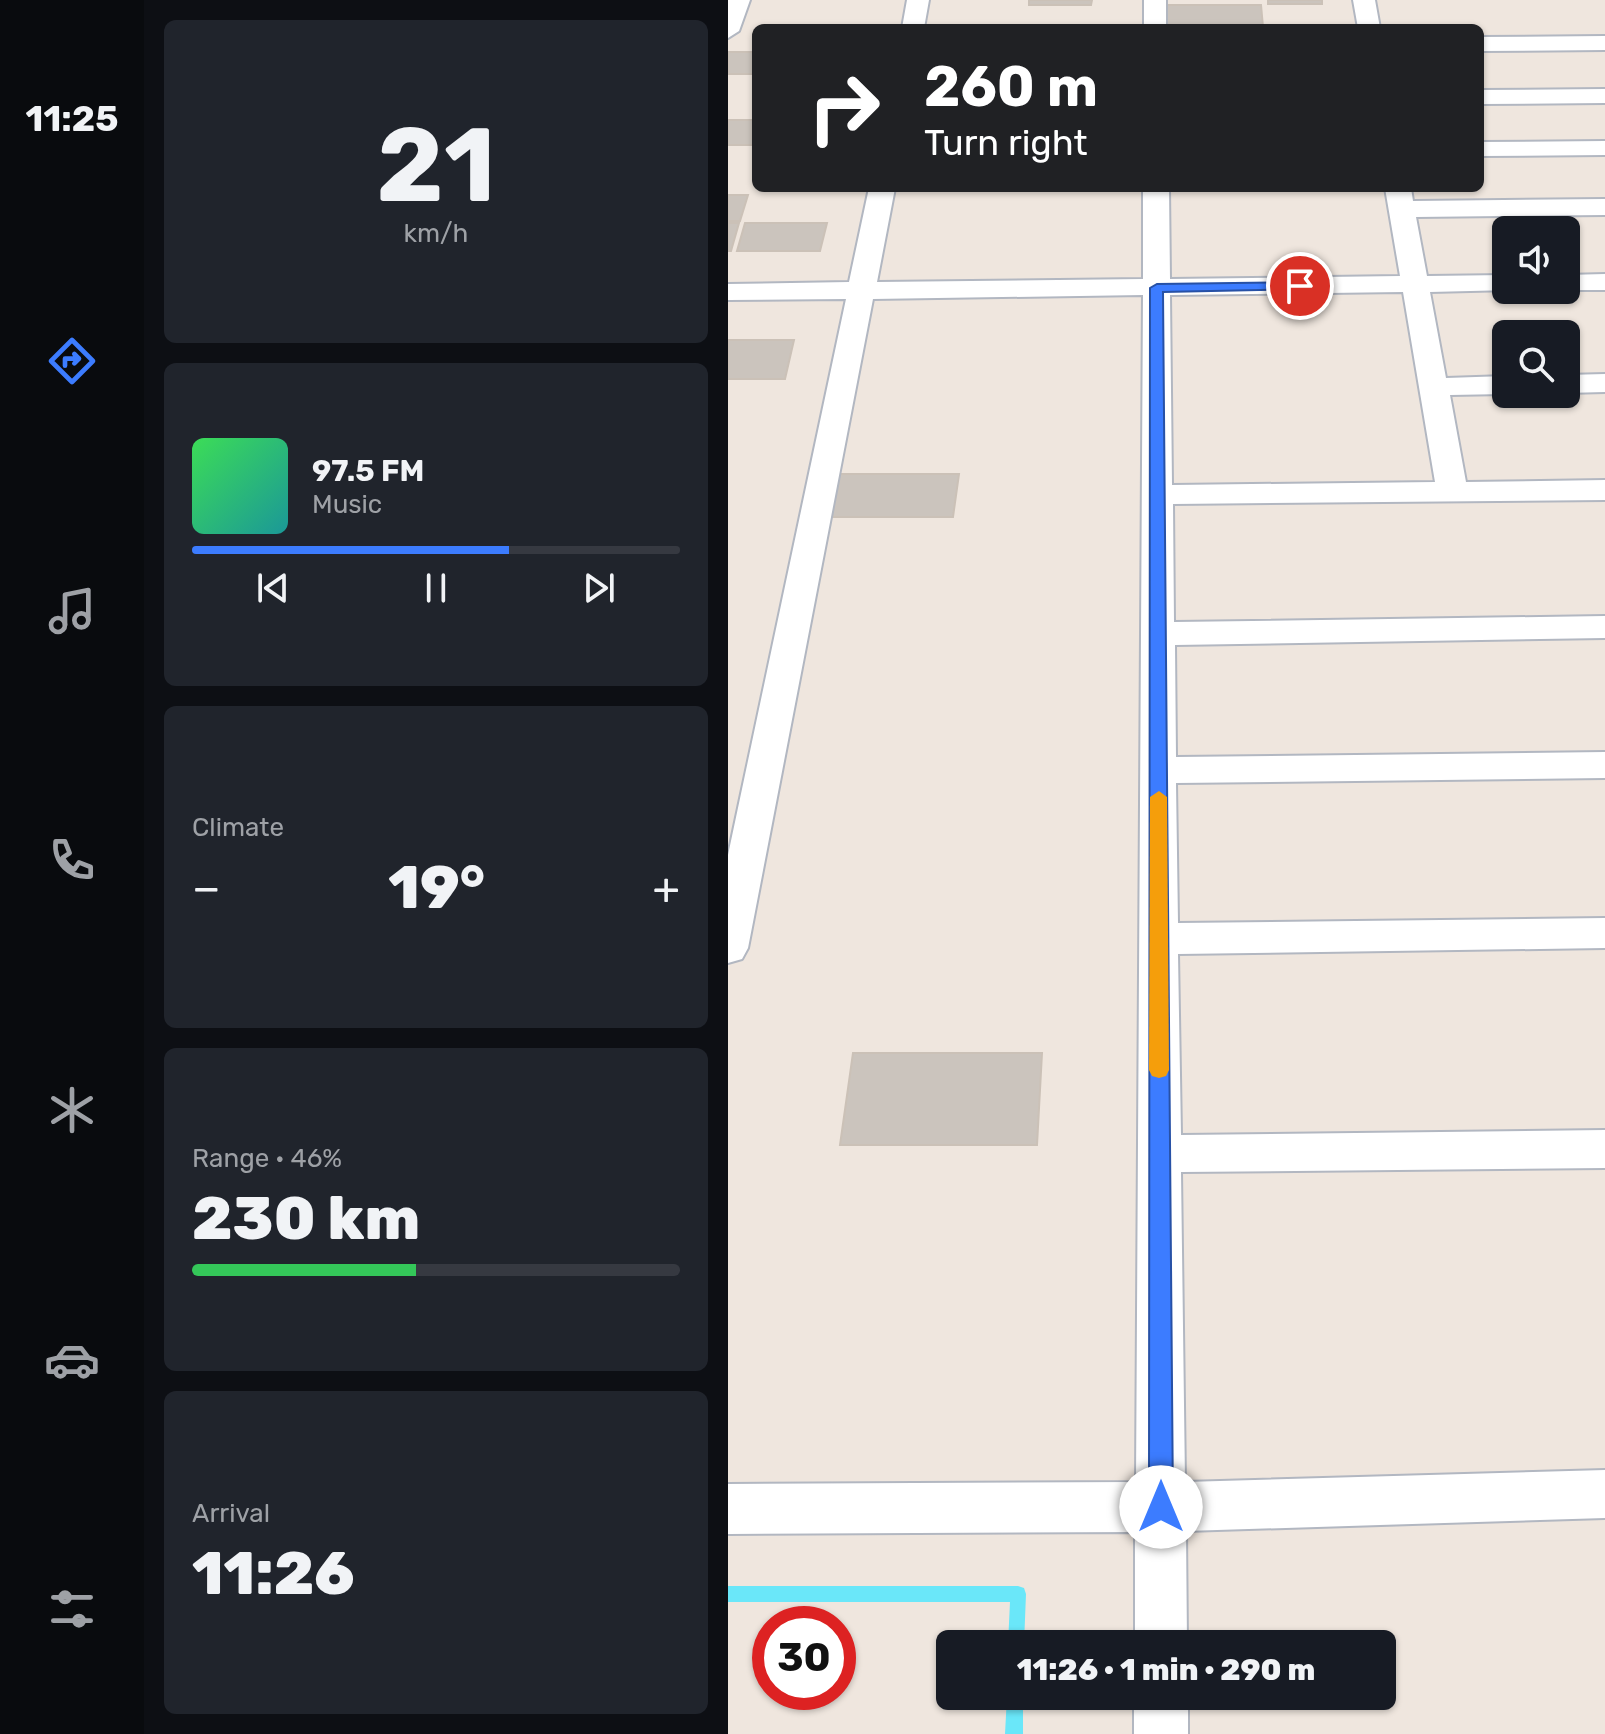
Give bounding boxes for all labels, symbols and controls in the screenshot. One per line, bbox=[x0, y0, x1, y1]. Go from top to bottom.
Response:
text: 260 m bbox=[924, 54, 1098, 120]
icon: right bbox=[792, 56, 896, 160]
text: 11:25 bbox=[26, 97, 118, 140]
text: 21 bbox=[376, 104, 496, 227]
text: Turn right bbox=[924, 121, 1088, 164]
map controls bbox=[1492, 216, 1580, 408]
button: sound bbox=[1492, 216, 1580, 304]
text: km/h bbox=[404, 218, 468, 249]
pin bbox=[1266, 252, 1334, 320]
icon: arrive bbox=[1278, 264, 1322, 308]
button: search bbox=[1492, 320, 1580, 408]
icon: directions bbox=[44, 333, 100, 389]
text: 97.5 FM bbox=[312, 453, 424, 489]
text: Music bbox=[312, 489, 382, 520]
icon: previous bbox=[251, 566, 295, 610]
icon: pause bbox=[414, 566, 458, 610]
icon: next bbox=[577, 566, 621, 610]
icon: music bbox=[44, 583, 100, 639]
text: Climate bbox=[192, 812, 284, 843]
icon: phone bbox=[44, 832, 100, 888]
text: 19° bbox=[388, 852, 485, 923]
text: − bbox=[192, 862, 221, 914]
text: + bbox=[653, 862, 680, 914]
icon: climate bbox=[44, 1082, 100, 1138]
text: Range · 46% bbox=[192, 1143, 342, 1174]
text: 230 km bbox=[192, 1183, 420, 1254]
icon: car bbox=[44, 1332, 100, 1388]
position arrow bbox=[1119, 1465, 1203, 1549]
text: Arrival bbox=[192, 1498, 270, 1529]
text: 11:26 bbox=[192, 1538, 355, 1609]
icon: filters bbox=[44, 1581, 100, 1637]
speed limit sign: 30 bbox=[752, 1606, 856, 1710]
text: 11:26 · 1 min · 290 m bbox=[1017, 1652, 1315, 1688]

